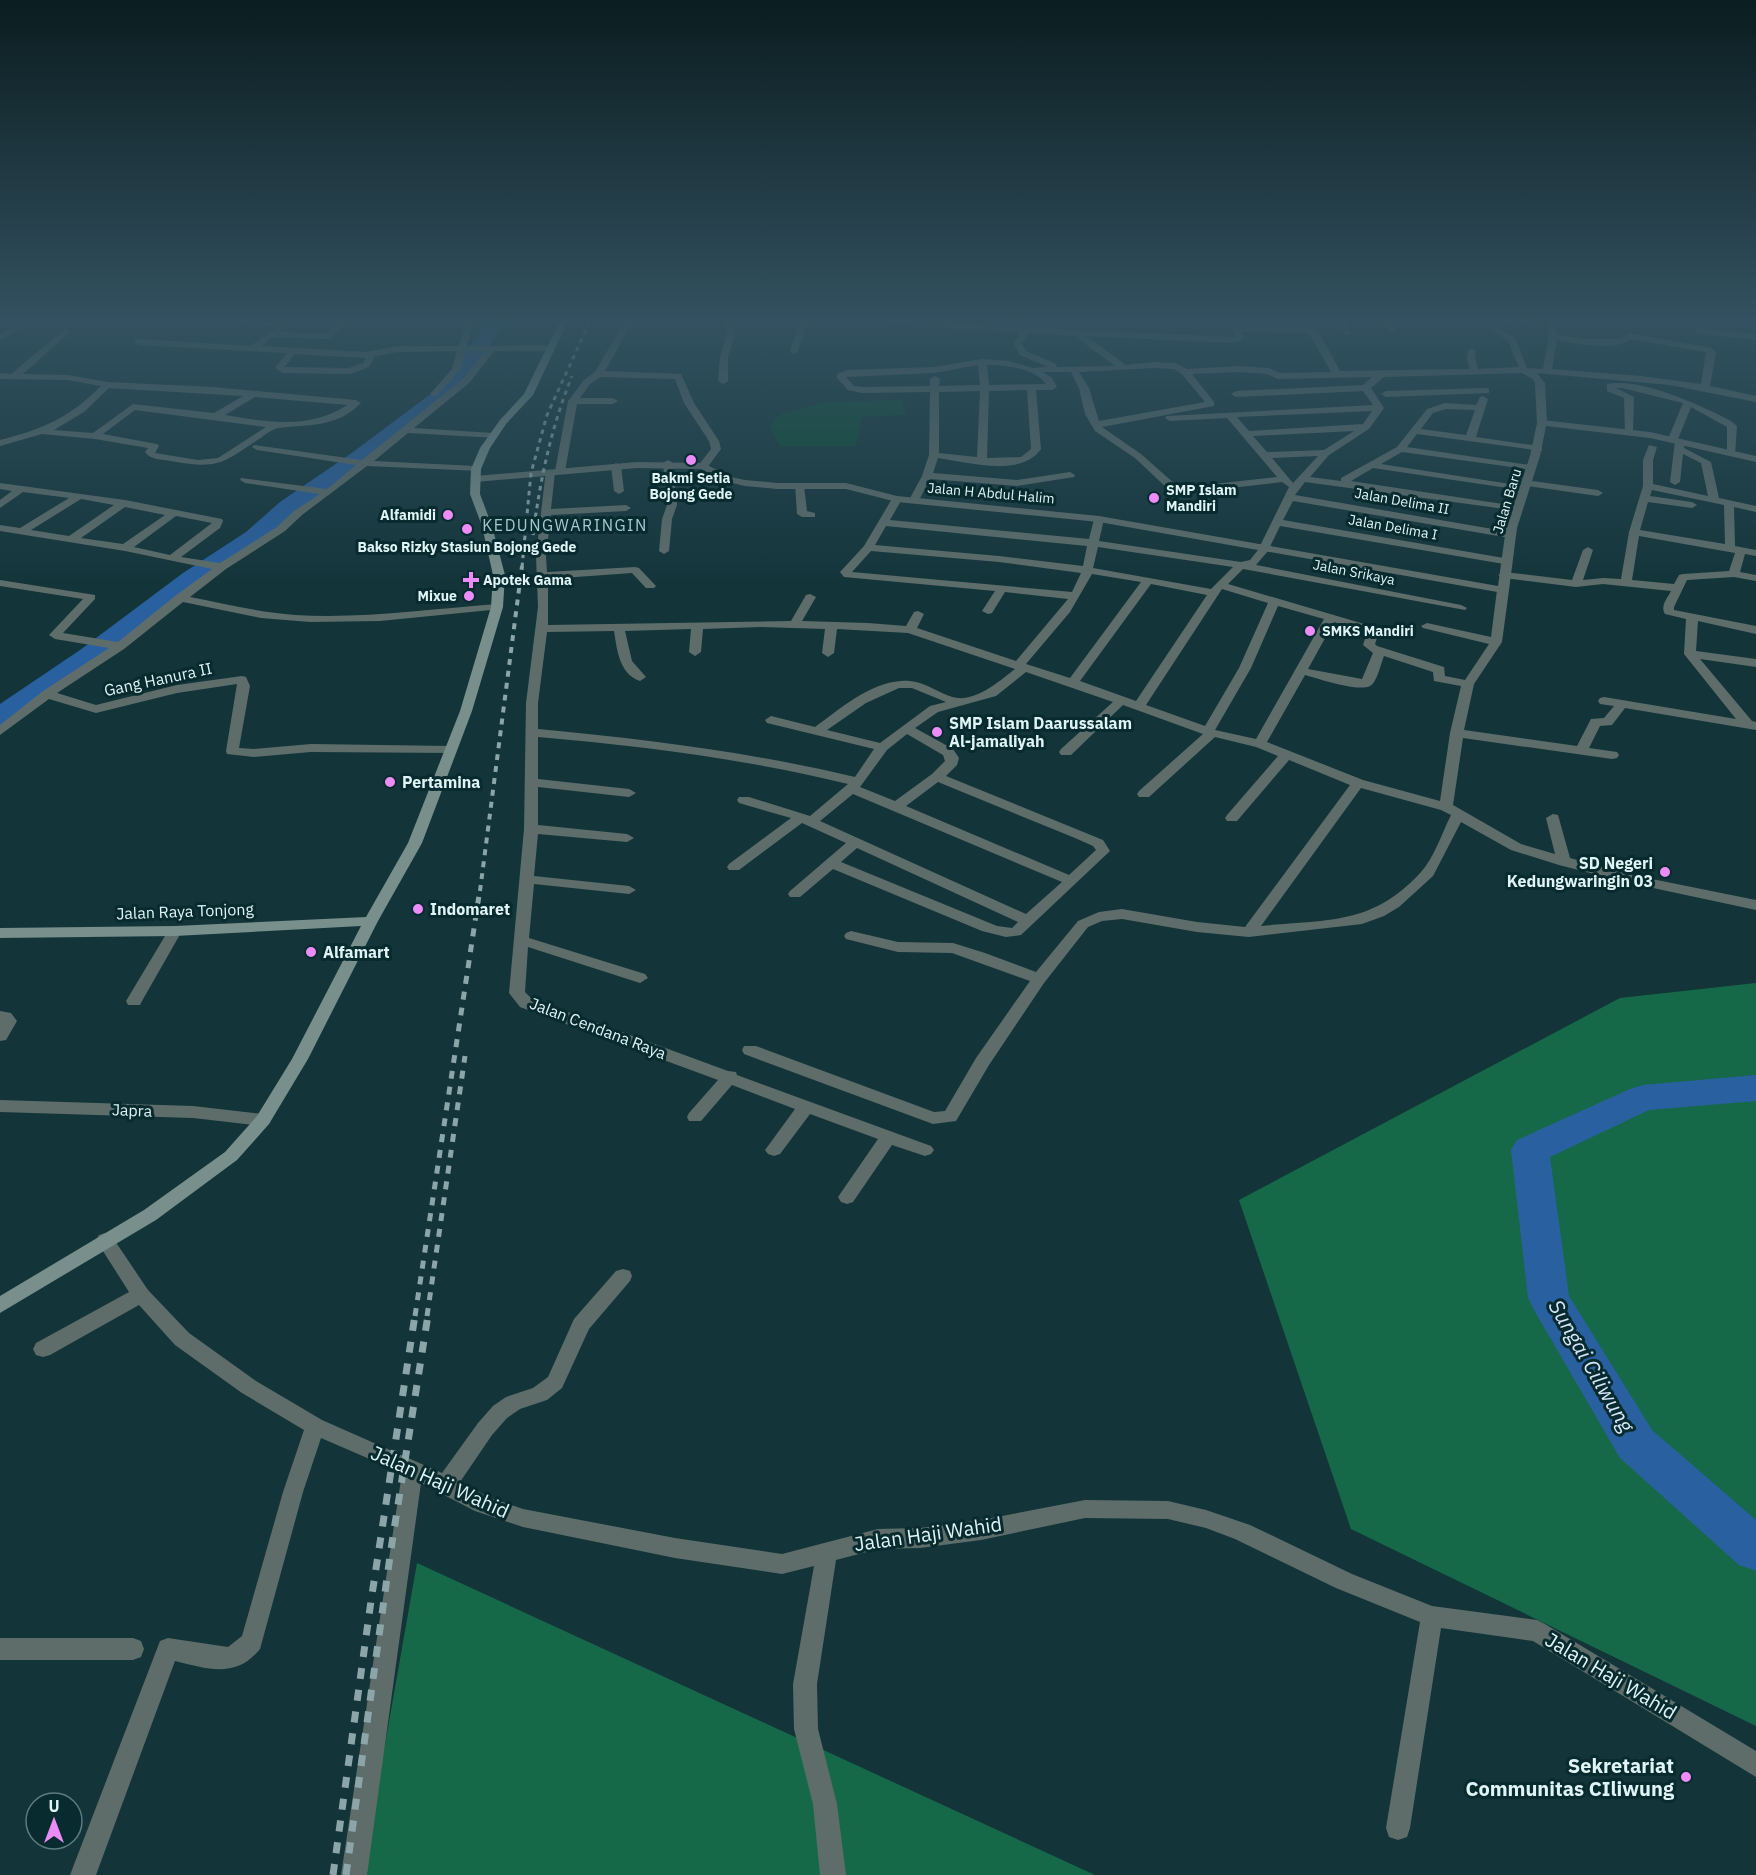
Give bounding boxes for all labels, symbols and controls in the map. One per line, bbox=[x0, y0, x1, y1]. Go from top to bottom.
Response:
marker: Bakmi Setia Bojong Gede bbox=[684, 453, 698, 467]
street label: Jalan Baru bbox=[1489, 466, 1525, 536]
place label: Bakmi Setia Bojong Gede bbox=[650, 469, 733, 503]
street label: Jalan H Abdul Halim bbox=[927, 478, 1055, 508]
place label: SMP Islam Mandiri bbox=[1166, 481, 1236, 515]
street label: Jalan Delima II bbox=[1353, 484, 1451, 518]
marker: SMP Islam Mandiri bbox=[1147, 491, 1161, 505]
place label: Alfamidi bbox=[380, 506, 436, 524]
marker: Alfamidi bbox=[441, 508, 455, 522]
street label: Jalan Delima I bbox=[1347, 510, 1439, 544]
district label: KEDUNGWARINGIN bbox=[482, 515, 648, 535]
marker: Bakso Rizky Stasiun Bojong Gede bbox=[460, 522, 474, 536]
place label: Bakso Rizky Stasiun Bojong Gede bbox=[358, 538, 577, 556]
street label: Jalan Srikaya bbox=[1312, 555, 1397, 589]
place label: Apotek Gama bbox=[483, 571, 572, 589]
marker: Apotek Gama bbox=[464, 573, 478, 587]
place label: Mixue bbox=[417, 587, 457, 605]
marker: Mixue bbox=[462, 589, 476, 603]
place label: SMKS Mandiri bbox=[1322, 622, 1414, 640]
marker: SMKS Mandiri bbox=[1303, 624, 1317, 638]
street label: Gang Hanura II bbox=[102, 658, 214, 700]
place label: SMP Islam Daarussalam Al-jamaliyah bbox=[949, 713, 1132, 751]
marker: SMP Islam Daarussalam Al-jamaliyah bbox=[930, 725, 944, 739]
place label: Pertamina bbox=[402, 772, 480, 792]
marker: Pertamina bbox=[383, 775, 397, 789]
place label: SD Negeri Kedungwaringin 03 bbox=[1507, 853, 1653, 891]
marker: SD Negeri Kedungwaringin 03 bbox=[1658, 865, 1672, 879]
street label: Jalan Raya Tonjong bbox=[116, 899, 255, 923]
place label: Indomaret bbox=[430, 899, 510, 919]
marker: Indomaret bbox=[411, 902, 425, 916]
place label: Alfamart bbox=[323, 942, 390, 962]
marker: Alfamart bbox=[304, 945, 318, 959]
street label: Jalan Cendana Raya bbox=[527, 993, 669, 1063]
street label: Japra bbox=[111, 1099, 153, 1121]
water label: Sungai Ciliwung bbox=[1543, 1294, 1642, 1438]
street label: Jalan Haji Wahid bbox=[367, 1439, 514, 1524]
street label: Jalan Haji Wahid bbox=[852, 1510, 1004, 1557]
street label: Jalan Haji Wahid bbox=[1540, 1626, 1682, 1725]
place label: Sekretariat Communitas CIliwung bbox=[1465, 1752, 1675, 1802]
marker: Sekretariat Communitas CIliwung bbox=[1679, 1770, 1693, 1784]
north arrow bbox=[24, 1791, 84, 1851]
text: U bbox=[48, 1796, 60, 1816]

